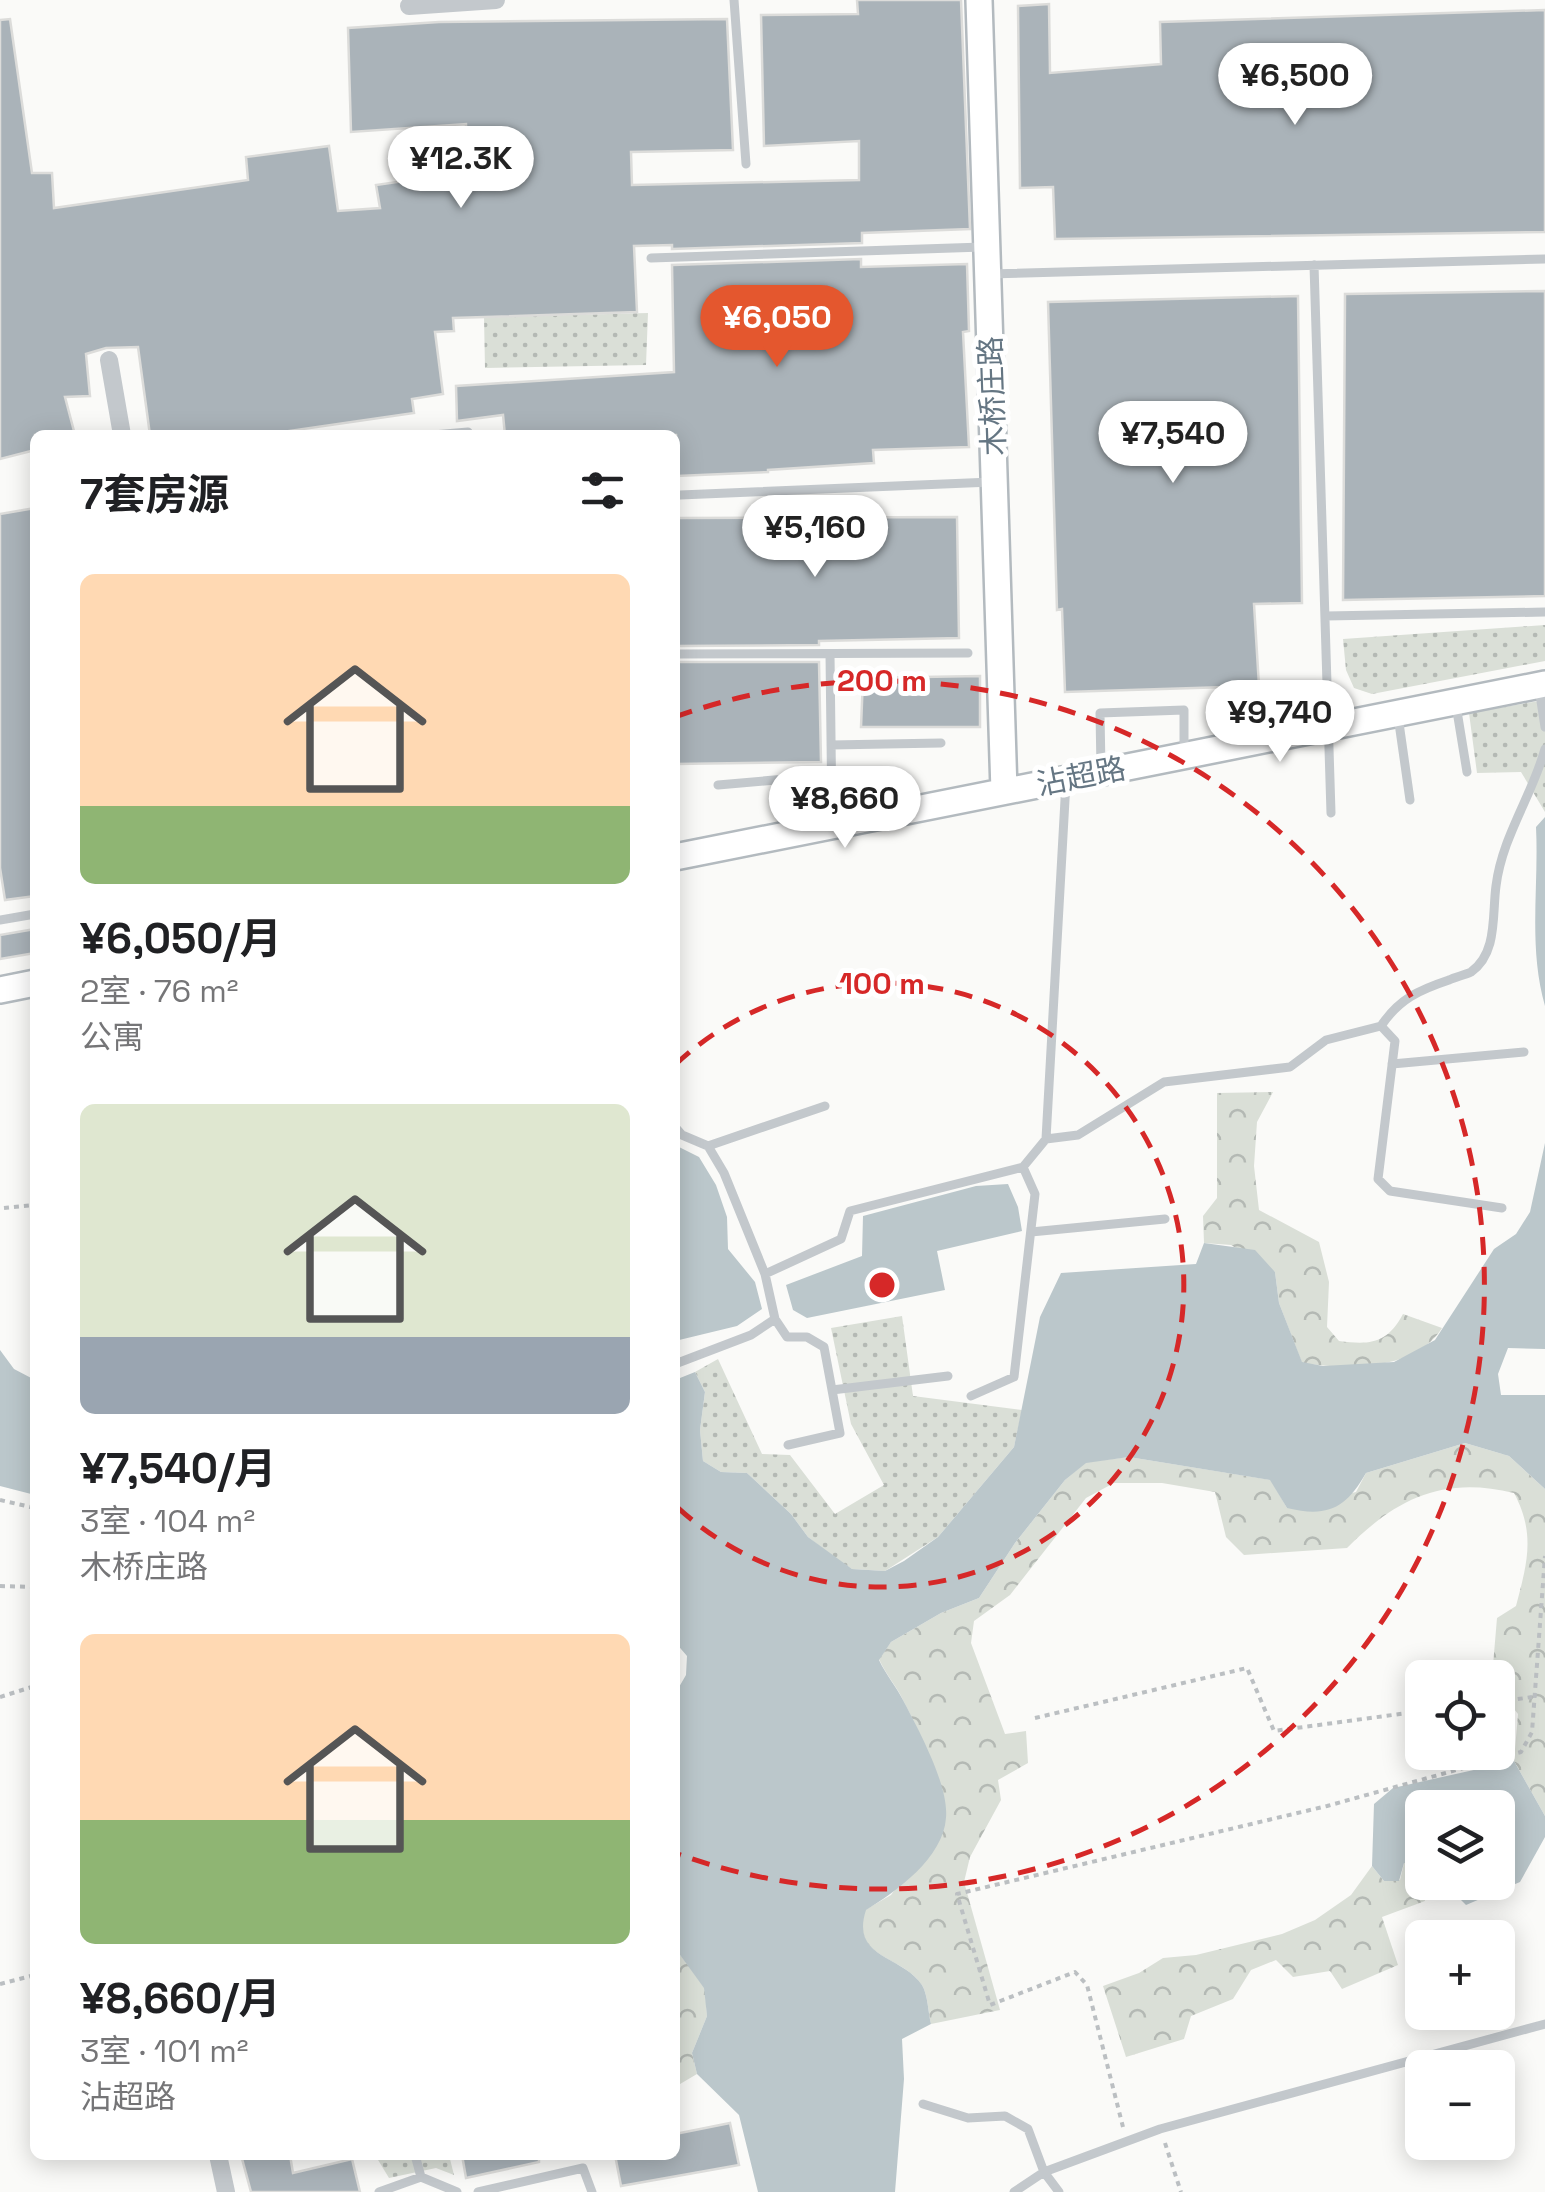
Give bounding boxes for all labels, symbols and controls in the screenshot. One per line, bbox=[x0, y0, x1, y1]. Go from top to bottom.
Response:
pin: ¥6,500 bbox=[1214, 43, 1376, 128]
text: ¥6,500 bbox=[1240, 55, 1350, 95]
pin: ¥12.3K bbox=[380, 126, 542, 211]
text: ¥12.3K bbox=[410, 138, 512, 178]
pin: ¥6,050 bbox=[696, 285, 858, 370]
text: ¥6,050 bbox=[722, 297, 832, 337]
street label: 木桥庄路 bbox=[970, 335, 1014, 457]
pin: ¥7,540 bbox=[1092, 401, 1254, 486]
text: ¥7,540 bbox=[1120, 413, 1226, 453]
icon: filters bbox=[575, 463, 630, 518]
text: 7套房源 bbox=[80, 468, 229, 521]
pin: ¥5,160 bbox=[734, 495, 896, 580]
text: ¥5,160 bbox=[764, 507, 866, 547]
icon: home bbox=[265, 639, 445, 819]
text: 200 m bbox=[837, 661, 927, 700]
pin: ¥9,740 bbox=[1199, 680, 1361, 765]
text: ¥9,740 bbox=[1228, 692, 1332, 732]
street label: 沾超路 bbox=[1033, 748, 1129, 804]
pin: ¥8,660 bbox=[764, 766, 926, 851]
text: ¥8,660 bbox=[791, 778, 899, 818]
text: ¥6,050/月 bbox=[80, 912, 282, 965]
text: 100 m bbox=[839, 964, 925, 1003]
text: 2室 · 76 m² bbox=[80, 971, 239, 1011]
text: 公寓 bbox=[80, 1017, 144, 1057]
icon: home bbox=[265, 1169, 445, 1349]
centre of rings bbox=[864, 1267, 900, 1303]
text: ¥7,540/月 bbox=[80, 1442, 276, 1495]
text: 3室 · 104 m² bbox=[80, 1501, 255, 1541]
text: 木桥庄路 bbox=[80, 1547, 208, 1587]
map controls bbox=[1405, 1660, 1515, 2160]
button: locate bbox=[1405, 1660, 1515, 1770]
icon: home bbox=[265, 1699, 445, 1879]
button: layers bbox=[1405, 1790, 1515, 1900]
button: + bbox=[1405, 1920, 1515, 2030]
text: ¥8,660/月 bbox=[80, 1972, 281, 2025]
text: 3室 · 101 m² bbox=[80, 2031, 248, 2071]
button: − bbox=[1405, 2050, 1515, 2160]
text: 沾超路 bbox=[80, 2077, 176, 2117]

